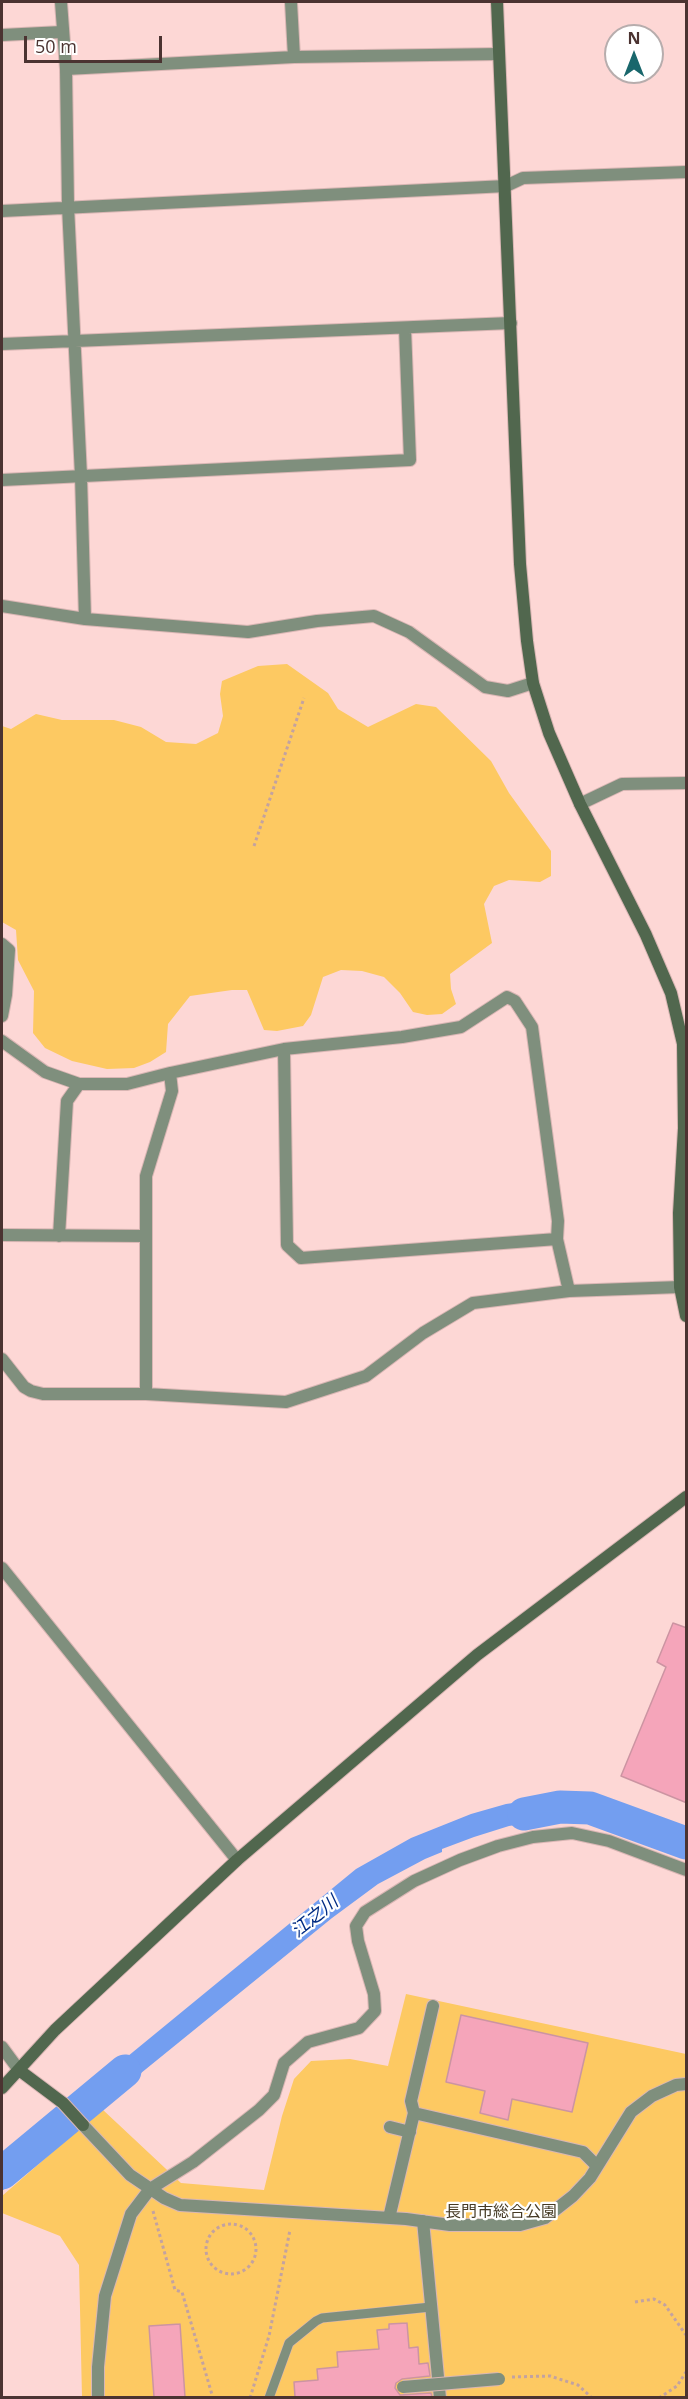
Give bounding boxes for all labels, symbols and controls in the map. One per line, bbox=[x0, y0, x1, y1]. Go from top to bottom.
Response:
scale bar bbox=[27, 24, 165, 62]
north arrow bbox=[604, 24, 664, 84]
text: N bbox=[627, 27, 641, 49]
text: 50 m bbox=[35, 34, 77, 58]
water label: 江之川 bbox=[287, 1892, 343, 1942]
park label: 長門市総合公園 bbox=[445, 2202, 557, 2222]

